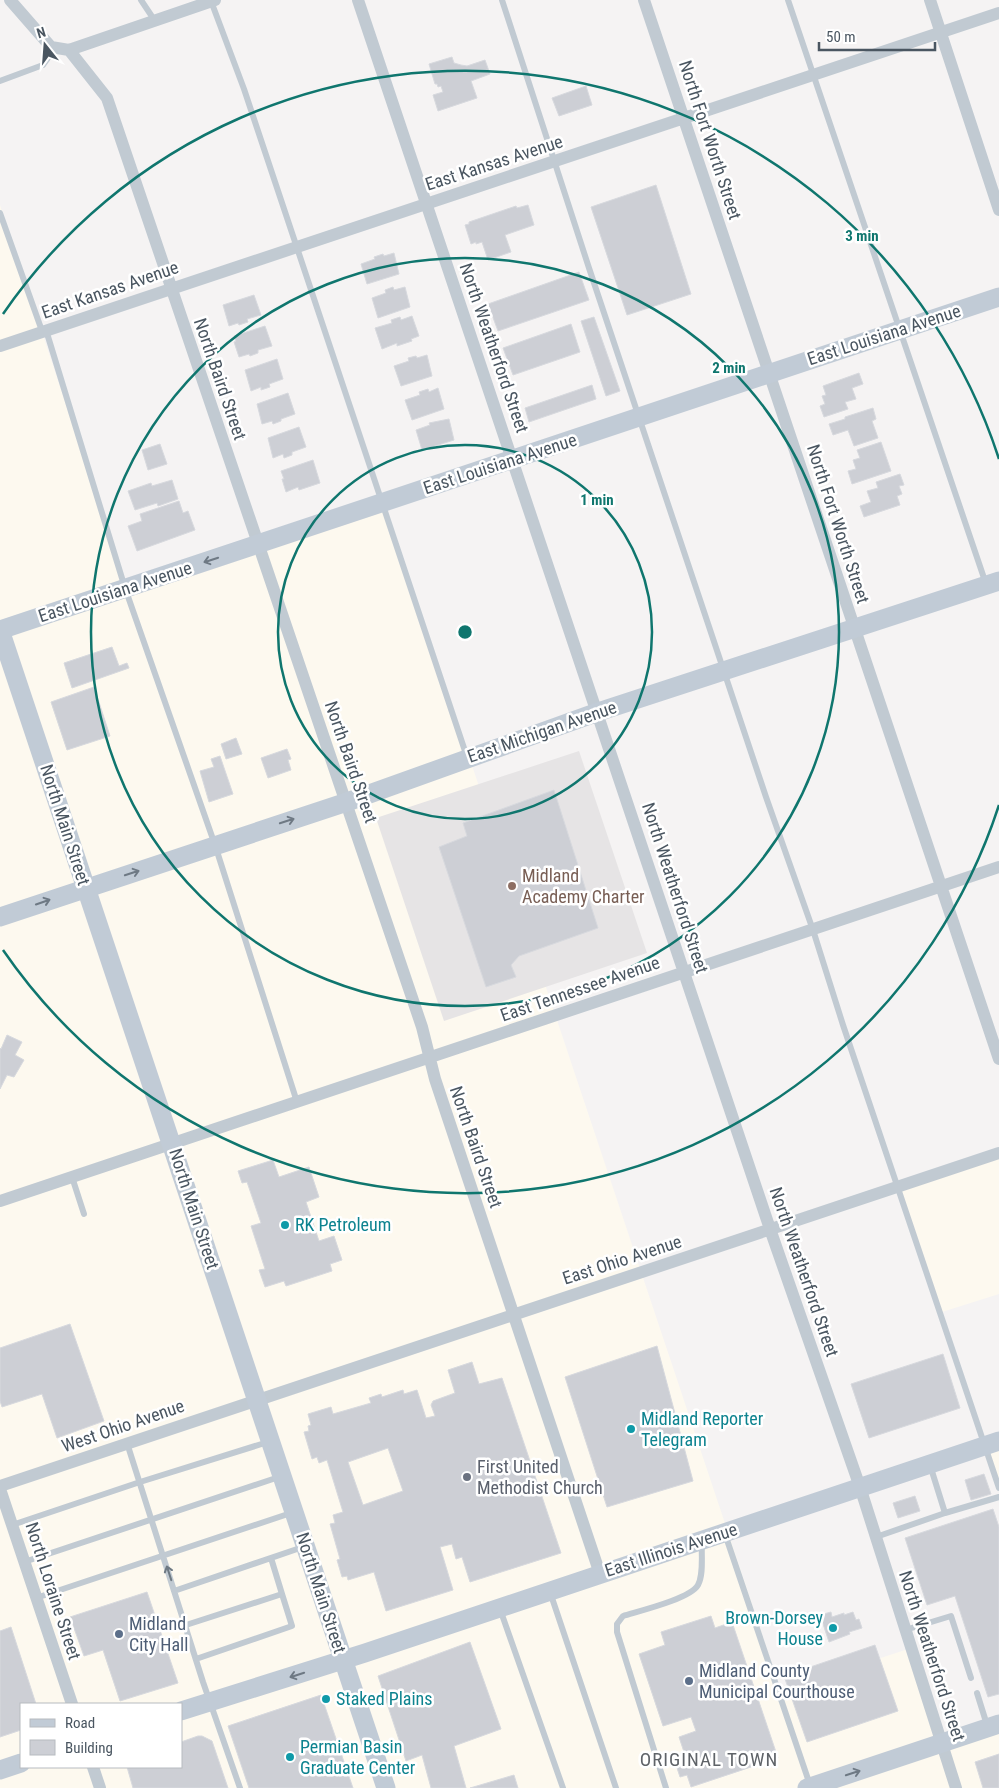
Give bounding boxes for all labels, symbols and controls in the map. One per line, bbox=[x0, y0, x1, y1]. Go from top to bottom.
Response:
north arrow bbox=[20, 20, 70, 70]
scale bar bbox=[819, 20, 935, 52]
text: N bbox=[35, 24, 48, 41]
text: 50 m bbox=[826, 28, 856, 46]
street label: North Fort Worth Street bbox=[675, 58, 746, 222]
street label: East Kansas Avenue bbox=[422, 130, 565, 195]
text: 3 min bbox=[845, 227, 879, 245]
street label: East Kansas Avenue bbox=[39, 256, 181, 323]
street label: North Weatherford Street bbox=[456, 260, 533, 435]
street label: East Louisiana Avenue bbox=[805, 300, 963, 369]
street label: North Baird Street bbox=[190, 315, 251, 442]
text: 2 min bbox=[712, 359, 746, 377]
street label: East Louisiana Avenue bbox=[421, 429, 579, 498]
street label: North Fort Worth Street bbox=[803, 442, 874, 606]
text: 1 min bbox=[580, 491, 614, 509]
one-way arrow bbox=[204, 556, 219, 565]
street label: East Louisiana Avenue bbox=[36, 557, 194, 626]
centre of rings bbox=[456, 623, 474, 641]
street label: East Michigan Avenue bbox=[465, 696, 619, 767]
street label: North Baird Street bbox=[321, 698, 382, 825]
street label: North Main Street bbox=[36, 762, 95, 888]
street label: North Weatherford Street bbox=[638, 800, 713, 976]
one-way arrow bbox=[278, 816, 294, 826]
place label: Midland Academy Charter bbox=[522, 865, 645, 907]
one-way arrow bbox=[124, 867, 140, 877]
marker: Midland Academy Charter bbox=[506, 880, 518, 892]
one-way arrow bbox=[35, 897, 51, 907]
street label: East Tennessee Avenue bbox=[497, 951, 662, 1026]
street label: North Baird Street bbox=[446, 1083, 507, 1210]
street label: North Main Street bbox=[165, 1146, 224, 1272]
street label: North Weatherford Street bbox=[766, 1184, 843, 1359]
place label: RK Petroleum bbox=[295, 1214, 391, 1235]
marker: RK Petroleum bbox=[279, 1219, 291, 1231]
street label: East Ohio Avenue bbox=[560, 1230, 684, 1289]
street label: West Ohio Avenue bbox=[59, 1395, 187, 1456]
place label: Midland Reporter Telegram bbox=[641, 1408, 764, 1450]
marker: Midland Reporter Telegram bbox=[625, 1423, 637, 1435]
place label: First United Methodist Church bbox=[477, 1456, 603, 1498]
marker: First United Methodist Church bbox=[461, 1471, 473, 1483]
street label: East Illinois Avenue bbox=[602, 1518, 740, 1581]
street label: North Loraine Street bbox=[21, 1519, 86, 1662]
street label: North Main Street bbox=[292, 1530, 351, 1656]
one-way arrow bbox=[163, 1565, 173, 1581]
street label: North Weatherford Street bbox=[895, 1568, 970, 1744]
place label: Brown-Dorsey House bbox=[725, 1607, 824, 1649]
place label: Midland City Hall bbox=[129, 1613, 188, 1655]
marker: Brown-Dorsey House bbox=[827, 1622, 839, 1634]
marker: Midland City Hall bbox=[113, 1628, 125, 1640]
place label: Midland County Municipal Courthouse bbox=[699, 1660, 855, 1702]
one-way arrow bbox=[289, 1670, 305, 1680]
marker: Midland County Municipal Courthouse bbox=[683, 1675, 695, 1687]
place label: Staked Plains bbox=[336, 1688, 433, 1709]
marker: Staked Plains bbox=[320, 1693, 332, 1705]
legend bbox=[20, 1703, 182, 1768]
text: Road bbox=[65, 1714, 95, 1732]
place label: Permian Basin Graduate Center bbox=[300, 1736, 416, 1778]
text: Building bbox=[65, 1739, 113, 1757]
district label: ORIGINAL TOWN bbox=[640, 1748, 778, 1771]
marker: Permian Basin Graduate Center bbox=[284, 1751, 296, 1763]
one-way arrow bbox=[845, 1767, 861, 1777]

